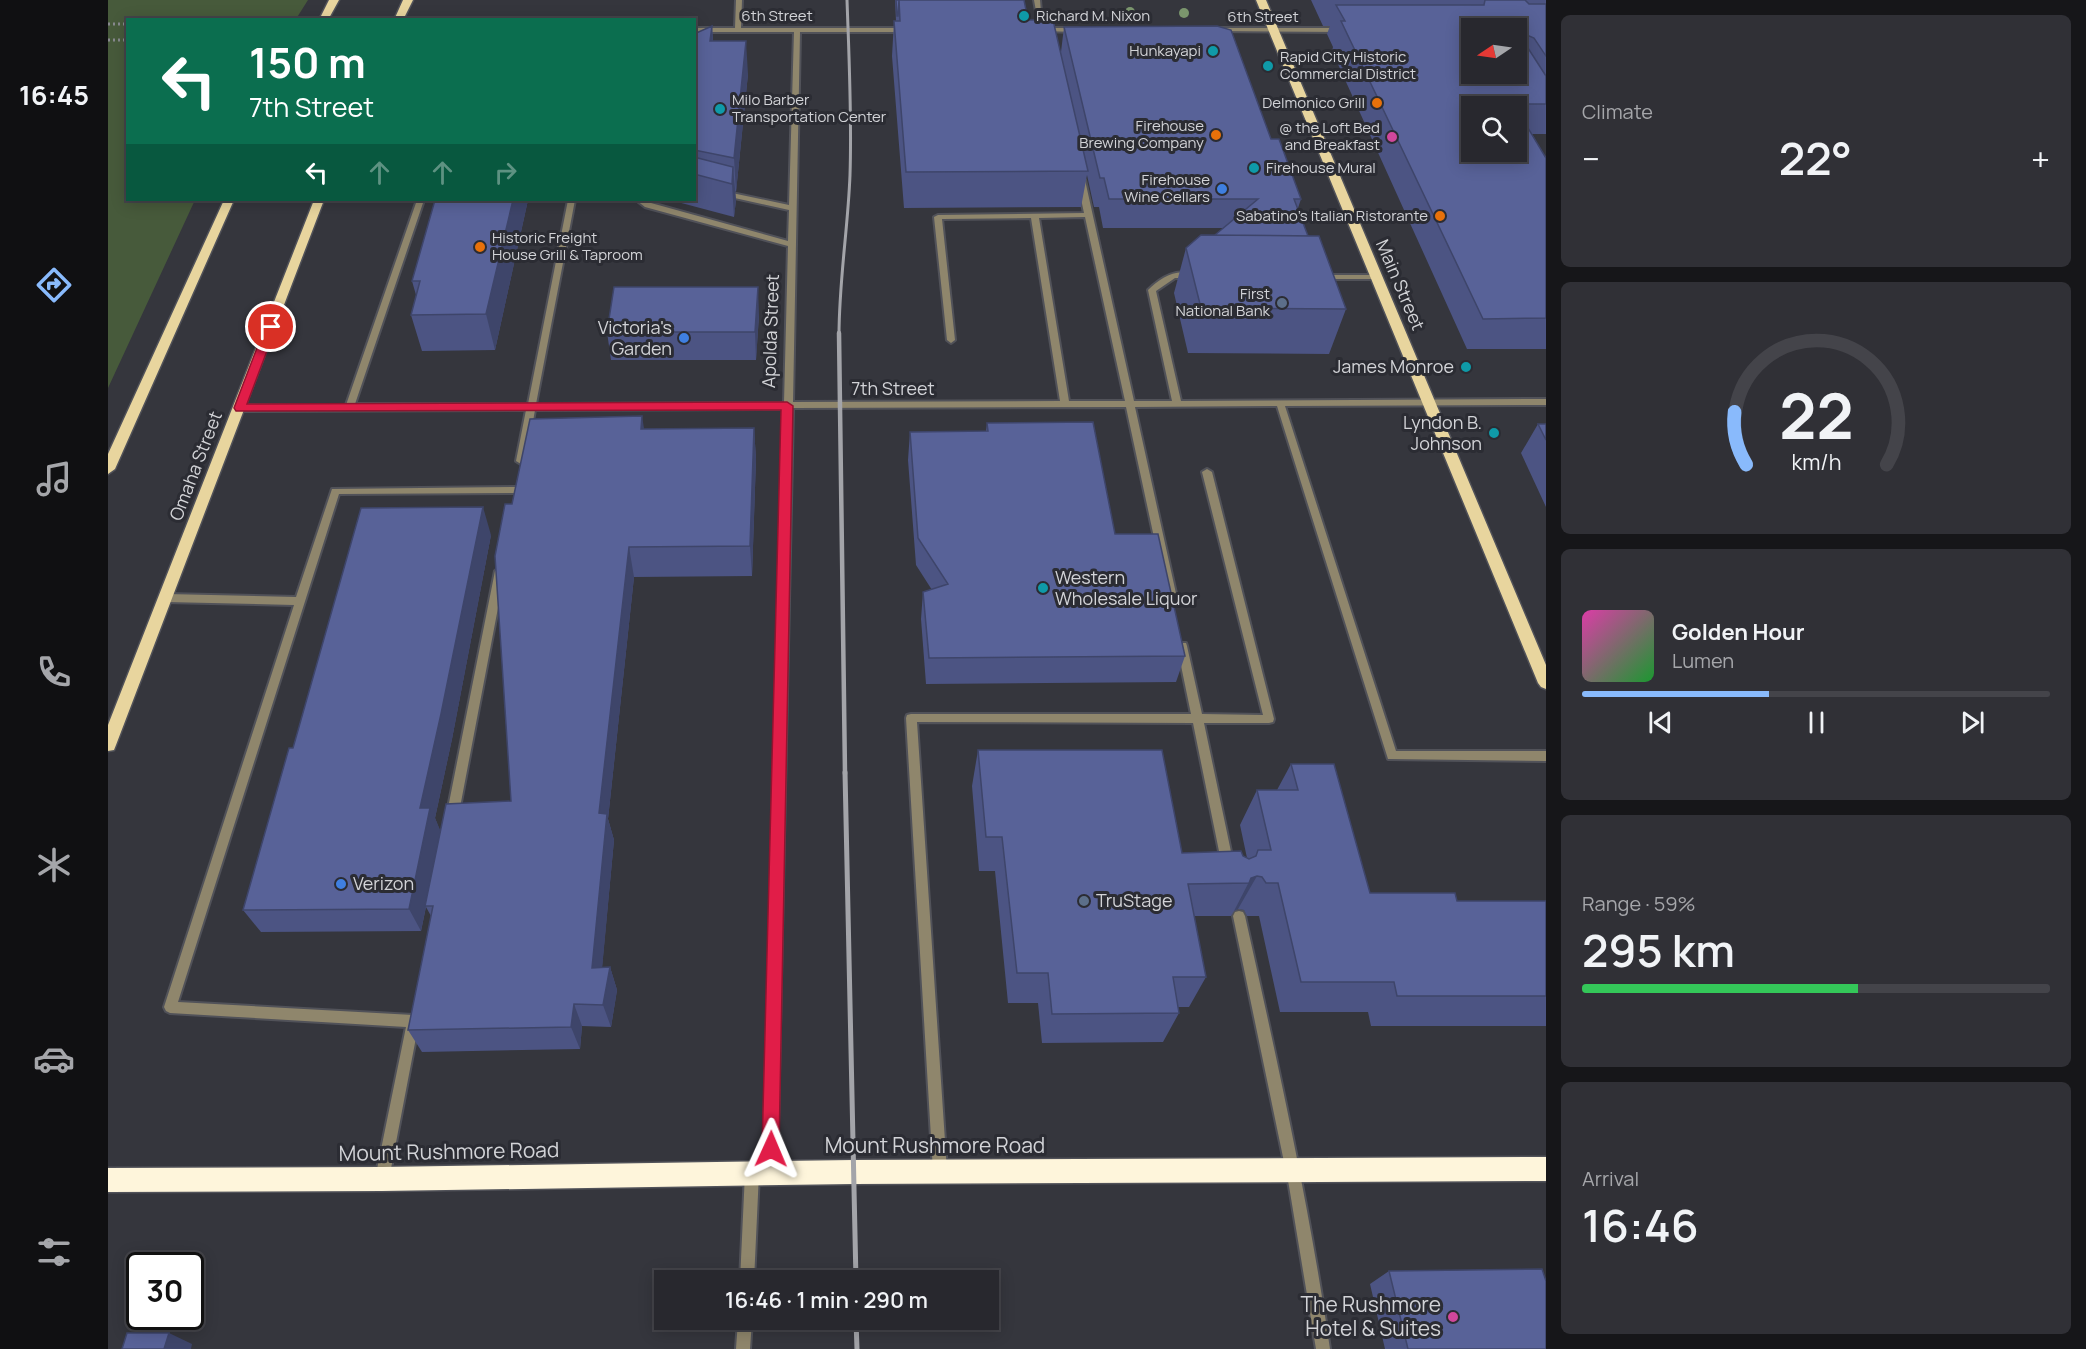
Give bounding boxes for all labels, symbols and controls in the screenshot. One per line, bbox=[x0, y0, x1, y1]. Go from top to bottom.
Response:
street label: 6th Street bbox=[741, 5, 813, 26]
place label: Richard M. Nixon bbox=[1036, 5, 1150, 26]
street label: 6th Street bbox=[1227, 6, 1299, 27]
marker: Richard M. Nixon bbox=[1017, 9, 1031, 23]
north arrow bbox=[1461, 18, 1527, 84]
map controls bbox=[1461, 18, 1527, 162]
text: 150 m bbox=[249, 33, 366, 91]
place label: Hunkayapi bbox=[1129, 40, 1201, 61]
icon: left bbox=[150, 42, 228, 120]
marker: Hunkayapi bbox=[1206, 44, 1220, 58]
place label: Rapid City Historic Commercial District bbox=[1280, 46, 1416, 84]
marker: Rapid City Historic Commercial District bbox=[1261, 59, 1275, 73]
text: 16:45 bbox=[19, 76, 89, 113]
text: 7th Street bbox=[249, 88, 374, 125]
place label: Milo Barber Transportation Center bbox=[732, 89, 887, 127]
place label: Delmonico Grill bbox=[1262, 92, 1365, 113]
marker: Delmonico Grill bbox=[1370, 96, 1384, 110]
button: search bbox=[1461, 96, 1527, 162]
text: Climate bbox=[1582, 98, 1653, 125]
marker: Milo Barber Transportation Center bbox=[713, 102, 727, 116]
place label: Firehouse Brewing Company bbox=[1079, 115, 1204, 153]
place label: @ the Loft Bed and Breakfast bbox=[1279, 117, 1380, 155]
text: 22° bbox=[1779, 127, 1852, 189]
marker: Firehouse Brewing Company bbox=[1209, 128, 1223, 142]
marker: @ the Loft Bed and Breakfast bbox=[1385, 130, 1399, 144]
text: − bbox=[1582, 136, 1600, 181]
text: + bbox=[2031, 136, 2050, 181]
icon: left bbox=[300, 156, 333, 189]
icon: ahead bbox=[363, 156, 396, 189]
icon: ahead bbox=[426, 156, 459, 189]
icon: right bbox=[489, 156, 522, 189]
place label: Firehouse Mural bbox=[1266, 157, 1376, 178]
marker: Firehouse Mural bbox=[1247, 161, 1261, 175]
place label: Firehouse Wine Cellars bbox=[1124, 169, 1210, 207]
marker: Firehouse Wine Cellars bbox=[1215, 182, 1229, 196]
place label: Sabatino's Italian Ristorante bbox=[1236, 205, 1428, 226]
marker: Sabatino's Italian Ristorante bbox=[1433, 209, 1447, 223]
place label: Historic Freight House Grill & Taproom bbox=[492, 227, 643, 265]
street label: Main Street bbox=[1371, 236, 1431, 334]
marker: Historic Freight House Grill & Taproom bbox=[473, 240, 487, 254]
icon: directions bbox=[33, 264, 75, 306]
street label: Apolda Street bbox=[756, 274, 784, 388]
place label: First National Bank bbox=[1175, 283, 1271, 321]
marker: First National Bank bbox=[1275, 296, 1289, 310]
pin bbox=[245, 301, 296, 352]
icon: arrive bbox=[254, 310, 287, 343]
place label: Victoria's Garden bbox=[598, 315, 672, 360]
marker: Victoria's Garden bbox=[677, 331, 691, 345]
place label: James Monroe bbox=[1333, 354, 1454, 378]
marker: James Monroe bbox=[1459, 360, 1473, 374]
text: 22 bbox=[1779, 372, 1853, 458]
street label: 7th Street bbox=[851, 376, 935, 400]
street label: Omaha Street bbox=[163, 407, 227, 524]
place label: Lyndon B. Johnson bbox=[1403, 410, 1482, 455]
marker: Lyndon B. Johnson bbox=[1487, 426, 1501, 440]
text: km/h bbox=[1791, 447, 1841, 476]
icon: music bbox=[33, 458, 75, 500]
place label: Western Wholesale Liquor bbox=[1055, 565, 1198, 610]
marker: Western Wholesale Liquor bbox=[1036, 581, 1050, 595]
text: Golden Hour bbox=[1672, 617, 1805, 647]
text: Lumen bbox=[1672, 647, 1734, 674]
icon: phone bbox=[33, 651, 75, 693]
icon: previous bbox=[1644, 706, 1677, 739]
icon: pause bbox=[1800, 706, 1833, 739]
icon: next bbox=[1956, 706, 1989, 739]
icon: climate bbox=[33, 844, 75, 886]
place label: Verizon bbox=[353, 871, 414, 895]
marker: Verizon bbox=[334, 877, 348, 891]
place label: TruStage bbox=[1096, 888, 1173, 912]
text: Range · 59% bbox=[1582, 890, 1696, 917]
marker: TruStage bbox=[1077, 894, 1091, 908]
text: 295 km bbox=[1582, 919, 1735, 981]
icon: car bbox=[33, 1038, 75, 1080]
position arrow bbox=[739, 1117, 803, 1181]
street label: Mount Rushmore Road bbox=[825, 1131, 1045, 1159]
street label: Mount Rushmore Road bbox=[338, 1135, 560, 1167]
text: Arrival bbox=[1582, 1165, 1639, 1192]
text: 16:46 bbox=[1582, 1194, 1699, 1256]
icon: filters bbox=[33, 1231, 75, 1273]
speed limit sign: 30 bbox=[126, 1252, 204, 1330]
text: 16:46 · 1 min · 290 m bbox=[725, 1285, 928, 1315]
place label: The Rushmore Hotel & Suites bbox=[1301, 1290, 1441, 1342]
marker: The Rushmore Hotel & Suites bbox=[1446, 1310, 1460, 1324]

